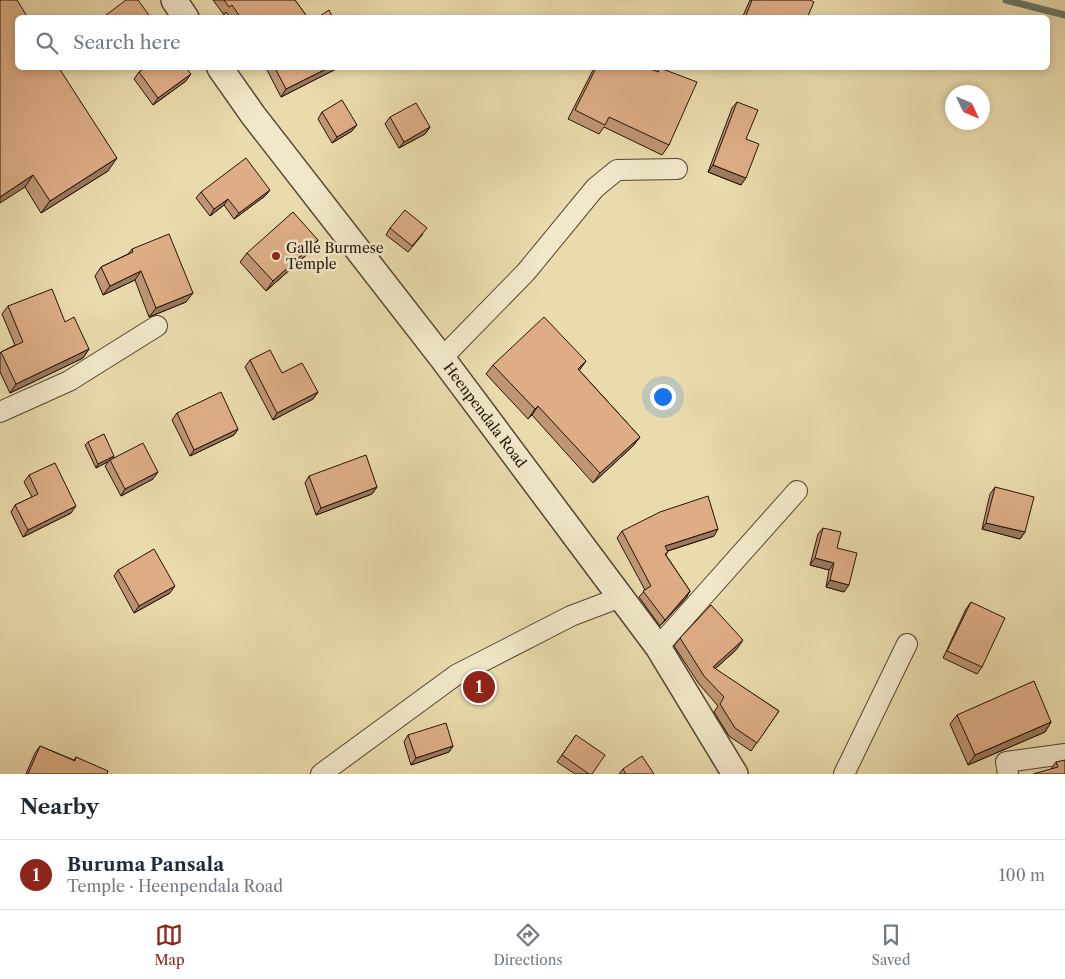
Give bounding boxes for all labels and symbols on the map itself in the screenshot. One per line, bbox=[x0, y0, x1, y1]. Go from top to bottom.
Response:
north arrow bbox=[945, 85, 990, 130]
place label: Galle Burmese Temple bbox=[286, 239, 384, 273]
marker: Galle Burmese Temple bbox=[270, 250, 282, 262]
street label: Heenpendala Road bbox=[440, 359, 531, 472]
your location bbox=[650, 384, 676, 410]
pin: 1 bbox=[463, 668, 495, 706]

